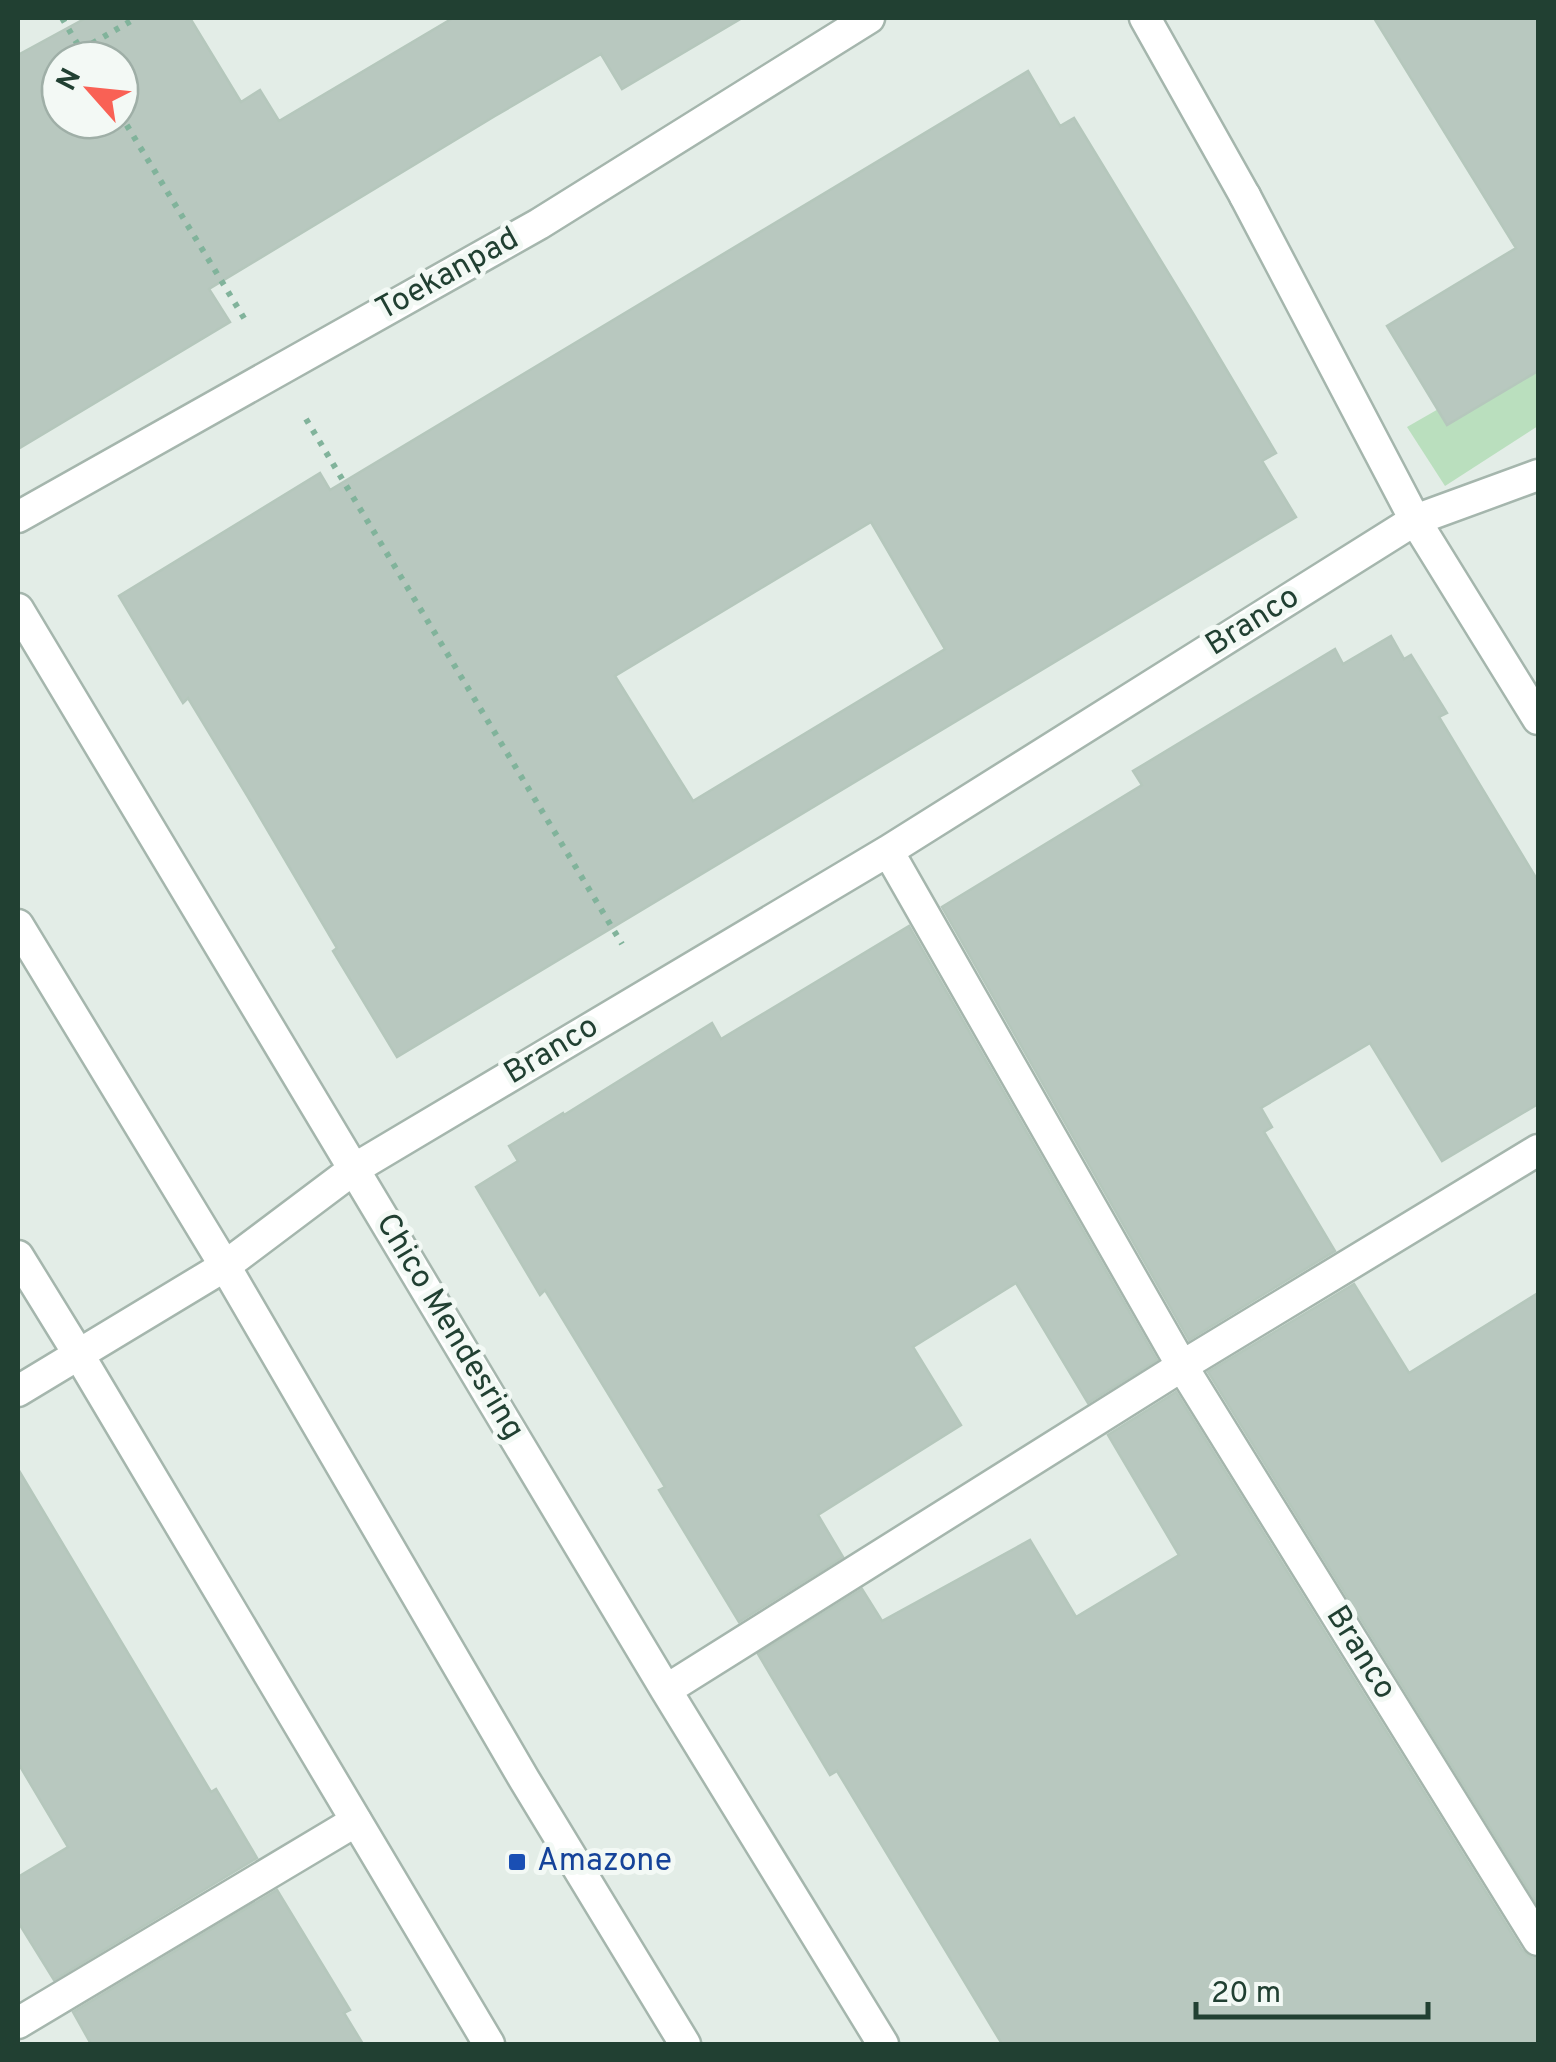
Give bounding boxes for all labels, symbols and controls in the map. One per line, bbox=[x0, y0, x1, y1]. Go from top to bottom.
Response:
north arrow bbox=[40, 40, 140, 140]
text: N bbox=[50, 63, 91, 97]
street label: Toekanpad bbox=[370, 219, 526, 331]
street label: Branco bbox=[1199, 578, 1307, 666]
street label: Branco bbox=[498, 1007, 606, 1095]
street label: Chico Mendesring bbox=[366, 1206, 532, 1448]
street label: Branco bbox=[1316, 1599, 1404, 1707]
place label: Amazone bbox=[537, 1842, 672, 1882]
marker: Amazone bbox=[506, 1851, 528, 1873]
scale bar bbox=[1196, 1957, 1428, 2019]
text: 20 m bbox=[1211, 1976, 1281, 2013]

